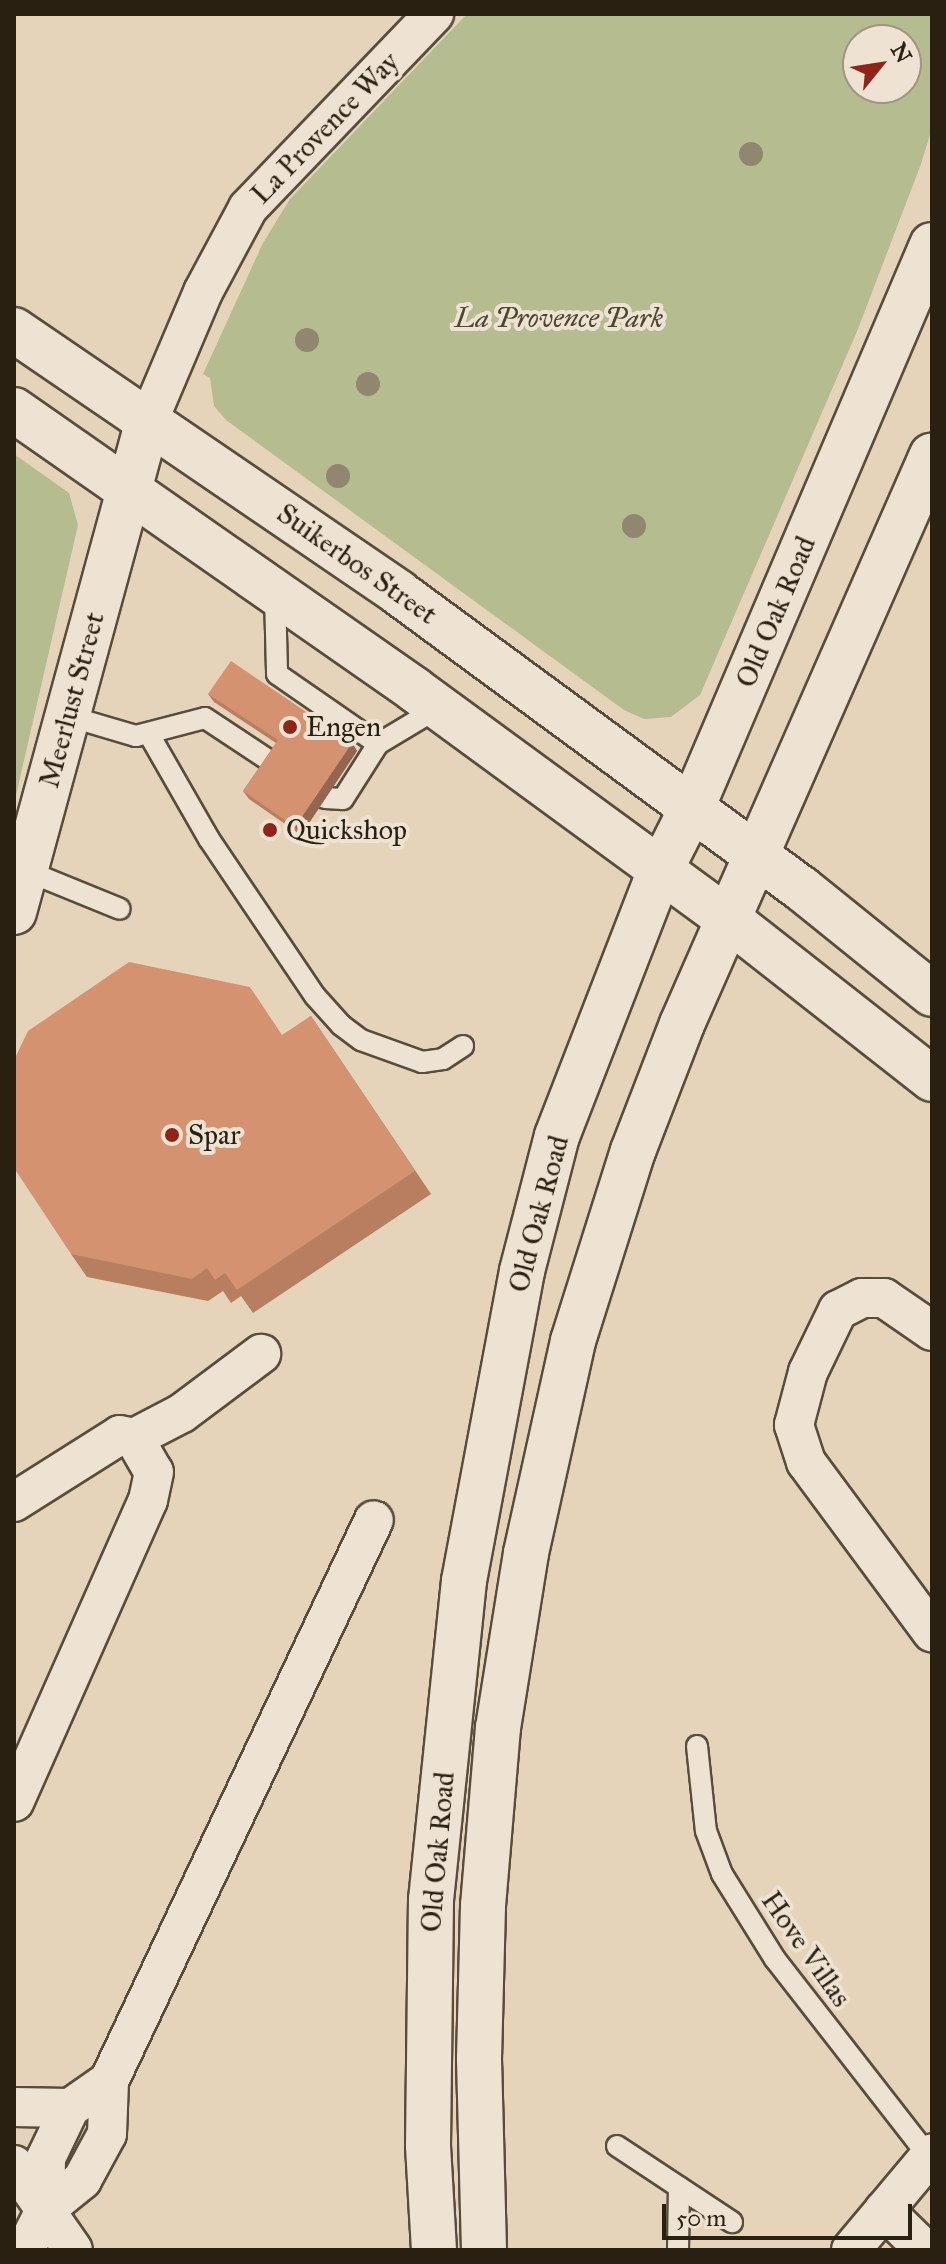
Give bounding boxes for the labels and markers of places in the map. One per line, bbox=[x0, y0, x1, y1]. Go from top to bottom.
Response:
place label: Engen bbox=[306, 710, 381, 744]
marker: Engen bbox=[281, 718, 299, 736]
place label: Quickshop bbox=[286, 813, 407, 847]
marker: Quickshop bbox=[261, 821, 279, 839]
place label: Spar bbox=[188, 1118, 240, 1152]
marker: Spar bbox=[163, 1126, 181, 1144]

